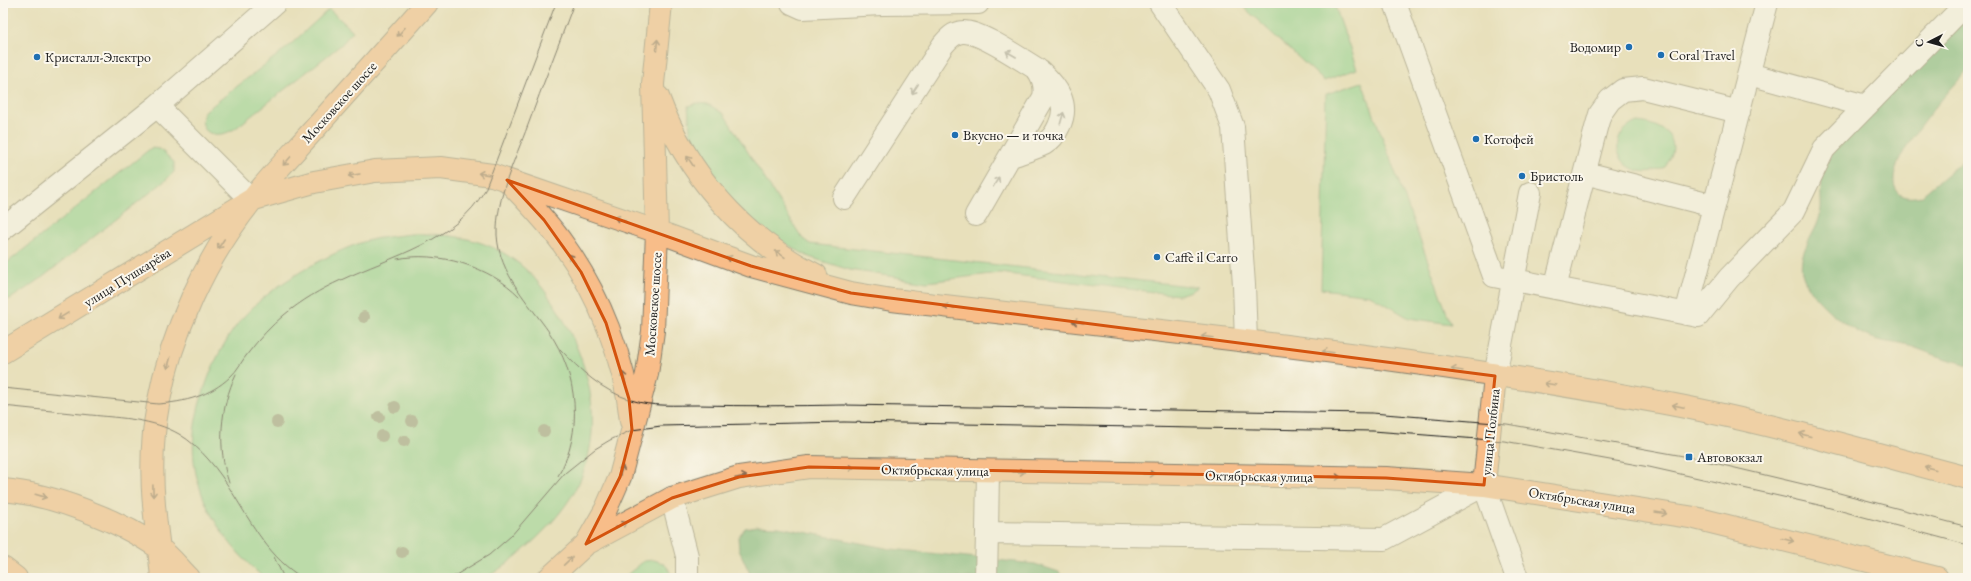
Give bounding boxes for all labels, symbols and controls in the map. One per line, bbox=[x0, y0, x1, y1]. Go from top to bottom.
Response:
north arrow bbox=[1909, 22, 1949, 62]
one-way arrow bbox=[396, 27, 406, 37]
place label: Водомир bbox=[1570, 38, 1621, 56]
text: С bbox=[1912, 38, 1926, 48]
one-way arrow bbox=[653, 39, 660, 52]
marker: Водомир bbox=[1624, 42, 1634, 52]
place label: Coral Travel bbox=[1669, 46, 1735, 64]
place label: Кристалл-Электро bbox=[45, 48, 151, 66]
one-way arrow bbox=[1005, 49, 1017, 57]
marker: Coral Travel bbox=[1656, 50, 1666, 60]
marker: Кристалл-Электро bbox=[32, 52, 42, 62]
street label: Московское шоссе bbox=[298, 57, 381, 147]
one-way arrow bbox=[910, 83, 918, 95]
one-way arrow bbox=[1059, 112, 1066, 125]
place label: Вкусно — и точка bbox=[963, 126, 1064, 144]
marker: Вкусно — и точка bbox=[950, 130, 960, 140]
place label: Котофей bbox=[1484, 130, 1534, 148]
marker: Котофей bbox=[1471, 134, 1481, 144]
one-way arrow bbox=[282, 155, 291, 166]
one-way arrow bbox=[686, 156, 694, 167]
place label: Бристоль bbox=[1530, 167, 1584, 185]
one-way arrow bbox=[478, 170, 491, 178]
one-way arrow bbox=[348, 171, 361, 179]
marker: Бристоль bbox=[1517, 171, 1527, 181]
one-way arrow bbox=[993, 176, 1001, 188]
one-way arrow bbox=[614, 215, 626, 223]
one-way arrow bbox=[217, 238, 225, 250]
street label: улица Пушкарёва bbox=[80, 243, 174, 311]
place label: Caffè il Carro bbox=[1165, 248, 1238, 266]
one-way arrow bbox=[774, 250, 785, 258]
street label: Московское шоссе bbox=[640, 251, 666, 357]
marker: Caffè il Carro bbox=[1152, 252, 1162, 262]
one-way arrow bbox=[568, 253, 576, 265]
one-way arrow bbox=[727, 255, 739, 263]
one-way arrow bbox=[943, 303, 956, 311]
one-way arrow bbox=[57, 313, 69, 321]
one-way arrow bbox=[1072, 318, 1085, 325]
one-way arrow bbox=[1201, 333, 1214, 340]
one-way arrow bbox=[1322, 348, 1335, 356]
one-way arrow bbox=[165, 356, 172, 369]
one-way arrow bbox=[1451, 366, 1464, 374]
one-way arrow bbox=[619, 371, 627, 384]
one-way arrow bbox=[1544, 380, 1557, 388]
street label: улица Полбина bbox=[1476, 387, 1504, 476]
one-way arrow bbox=[1672, 402, 1685, 410]
one-way arrow bbox=[1798, 430, 1811, 438]
place label: Автовокзал bbox=[1696, 448, 1763, 466]
marker: Автовокзал bbox=[1684, 452, 1694, 462]
street label: Октябрьская улица bbox=[881, 460, 989, 480]
one-way arrow bbox=[841, 464, 854, 472]
one-way arrow bbox=[1924, 464, 1937, 471]
one-way arrow bbox=[618, 465, 625, 478]
street label: Октябрьская улица bbox=[1205, 466, 1313, 486]
one-way arrow bbox=[1012, 468, 1025, 476]
one-way arrow bbox=[1142, 470, 1155, 478]
one-way arrow bbox=[734, 473, 747, 481]
one-way arrow bbox=[1328, 473, 1341, 481]
street label: Октябрьская улица bbox=[1527, 483, 1637, 517]
one-way arrow bbox=[150, 484, 157, 497]
one-way arrow bbox=[34, 493, 47, 501]
one-way arrow bbox=[1654, 509, 1667, 517]
one-way arrow bbox=[615, 521, 627, 529]
one-way arrow bbox=[1781, 536, 1794, 544]
one-way arrow bbox=[563, 556, 573, 566]

